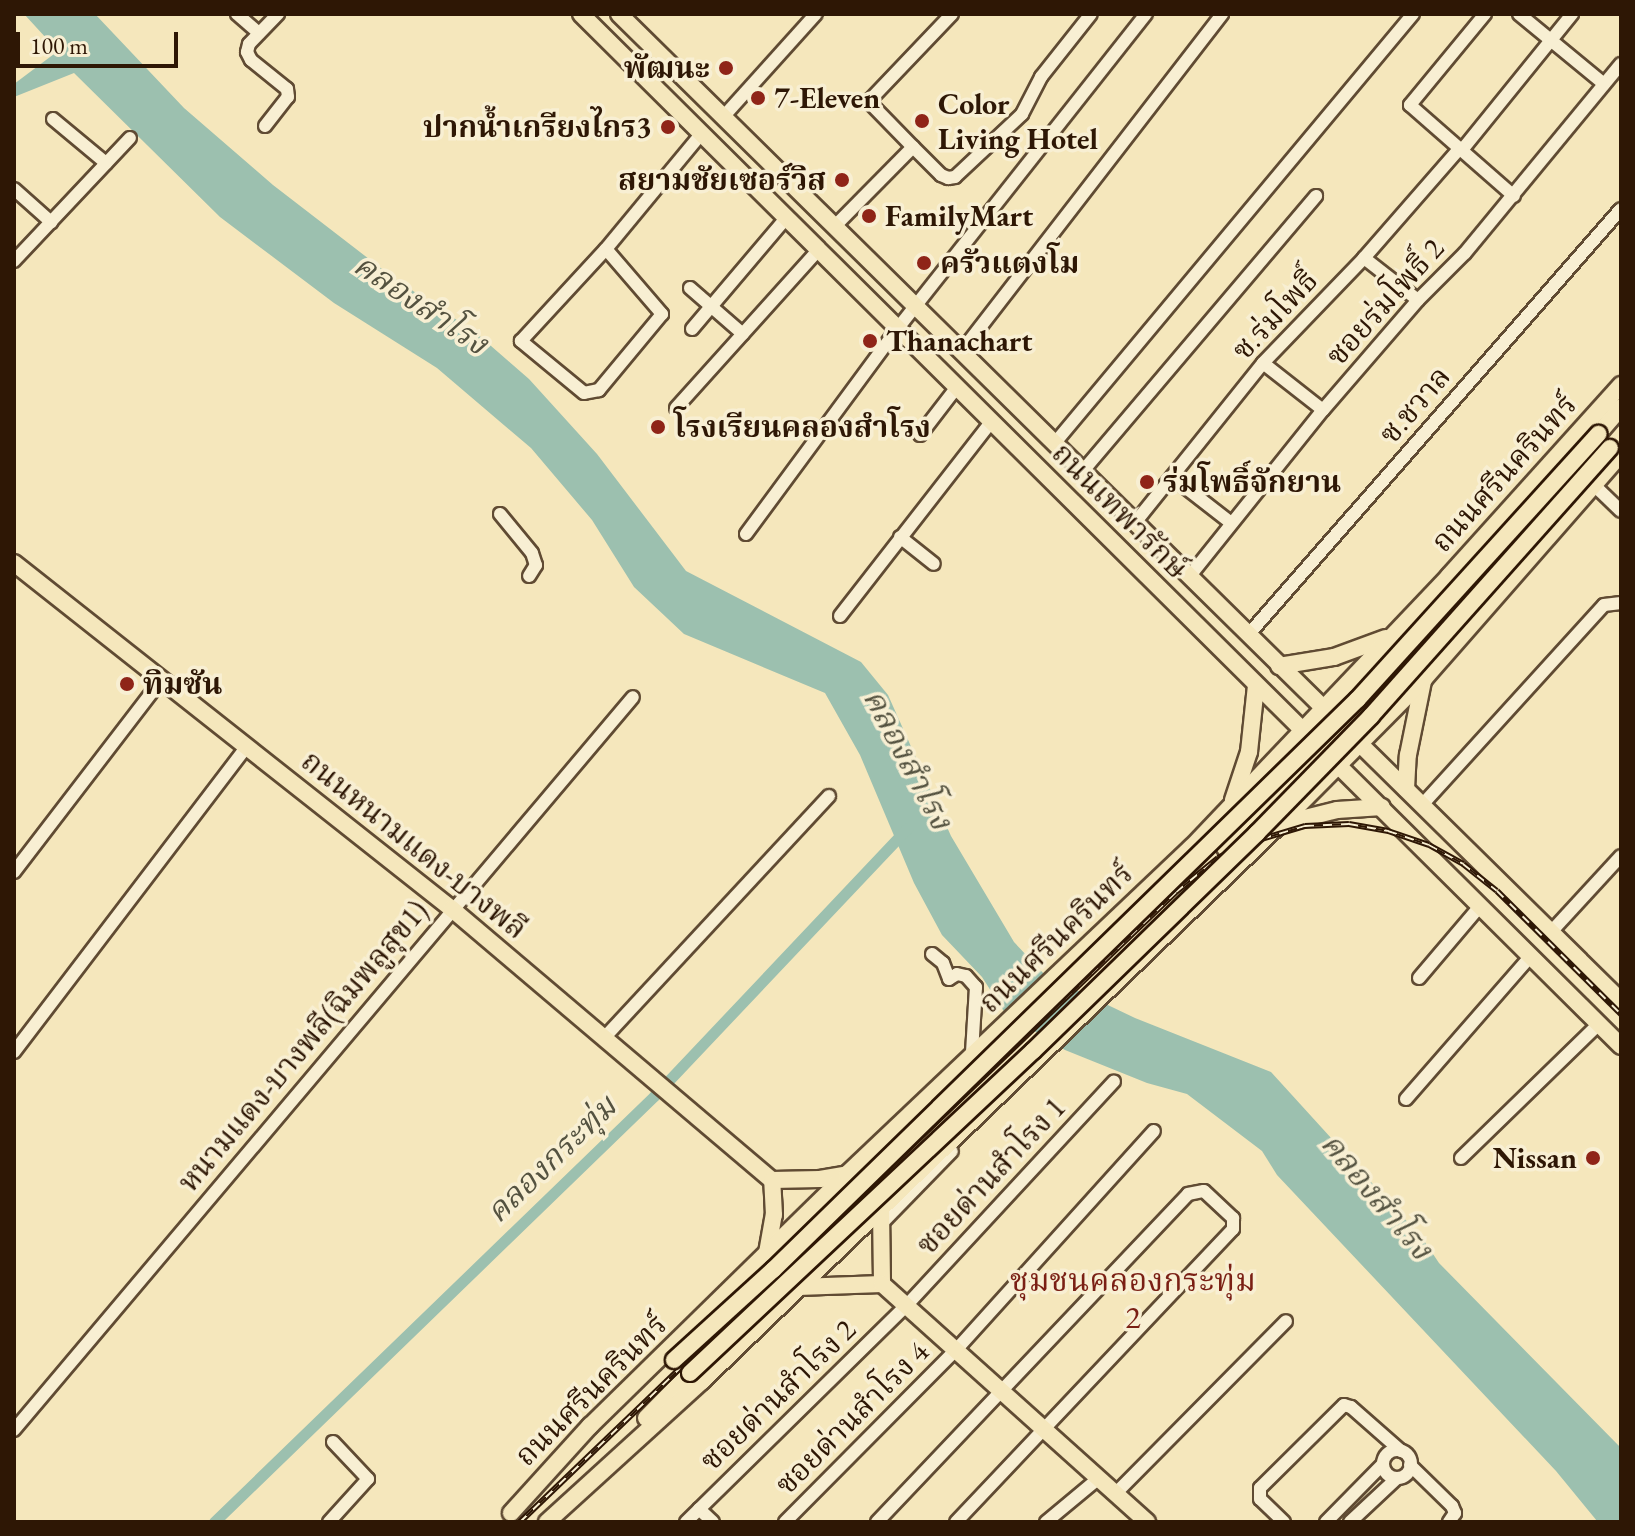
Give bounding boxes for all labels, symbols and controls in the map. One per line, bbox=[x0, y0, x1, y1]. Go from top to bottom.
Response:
scale bar bbox=[20, 16, 182, 66]
text: 100 m bbox=[30, 30, 88, 61]
place label: พัฒนะ bbox=[624, 50, 710, 86]
marker: พัฒนะ bbox=[717, 59, 735, 77]
place label: 7-Eleven bbox=[774, 80, 880, 116]
place label: Color Living Hotel bbox=[938, 86, 1098, 156]
marker: 7-Eleven bbox=[749, 89, 767, 107]
place label: ปากน้ำเกรียงไกร3 bbox=[423, 109, 652, 145]
marker: Color Living Hotel bbox=[913, 112, 931, 130]
marker: ปากน้ำเกรียงไกร3 bbox=[659, 118, 677, 136]
place label: สยามชัยเซอร์วิส bbox=[618, 162, 826, 198]
marker: สยามชัยเซอร์วิส bbox=[833, 171, 851, 189]
place label: FamilyMart bbox=[885, 198, 1033, 234]
marker: FamilyMart bbox=[860, 207, 878, 225]
street label: ซอยร่มโพธิ์ 2 bbox=[1319, 231, 1451, 373]
water label: คลองสำโรง bbox=[347, 245, 495, 363]
place label: ครัวแตงโม bbox=[940, 245, 1079, 281]
marker: ครัวแตงโม bbox=[915, 254, 933, 272]
street label: ซ.ร่มโพธิ์ bbox=[1224, 263, 1326, 367]
place label: Thanachart bbox=[886, 323, 1033, 359]
marker: Thanachart bbox=[861, 332, 879, 350]
street label: ซ.ชวาล bbox=[1372, 359, 1458, 451]
street label: ถนนศรีนครินทร์ bbox=[1424, 387, 1584, 559]
place label: โรงเรียนคลองสำโรง bbox=[674, 409, 931, 445]
marker: โรงเรียนคลองสำโรง bbox=[649, 418, 667, 436]
street label: ถนนเทพารักษ์ bbox=[1044, 435, 1196, 587]
place label: ร่มโพธิ์จักยาน bbox=[1163, 464, 1341, 500]
marker: ร่มโพธิ์จักยาน bbox=[1138, 473, 1156, 491]
place label: ทิมซัน bbox=[143, 666, 222, 702]
marker: ทิมซัน bbox=[118, 675, 136, 693]
water label: คลองสำโรง bbox=[855, 682, 961, 836]
street label: ถนนหนามแดง-บางพลี bbox=[294, 743, 534, 947]
street label: ถนนศรีนครินทร์ bbox=[971, 855, 1141, 1021]
street label: หนามแดง-บางพลี(ฉิมพลูสุข1) bbox=[170, 893, 436, 1199]
water label: คลองกระทุ่ม bbox=[478, 1087, 624, 1231]
street label: ซอยด่านสำโรง 1 bbox=[909, 1090, 1073, 1262]
water label: คลองสำโรง bbox=[1313, 1125, 1441, 1267]
place label: Nissan bbox=[1493, 1140, 1577, 1176]
marker: Nissan bbox=[1584, 1149, 1602, 1167]
district label: ชุมชนคลองกระทุ่ม 2 bbox=[1010, 1262, 1256, 1337]
street label: ถนนศรีนครินทร์ bbox=[507, 1306, 675, 1474]
street label: ซอยด่านสำโรง 2 bbox=[693, 1312, 863, 1478]
street label: ซอยด่านสำโรง 4 bbox=[768, 1334, 936, 1502]

